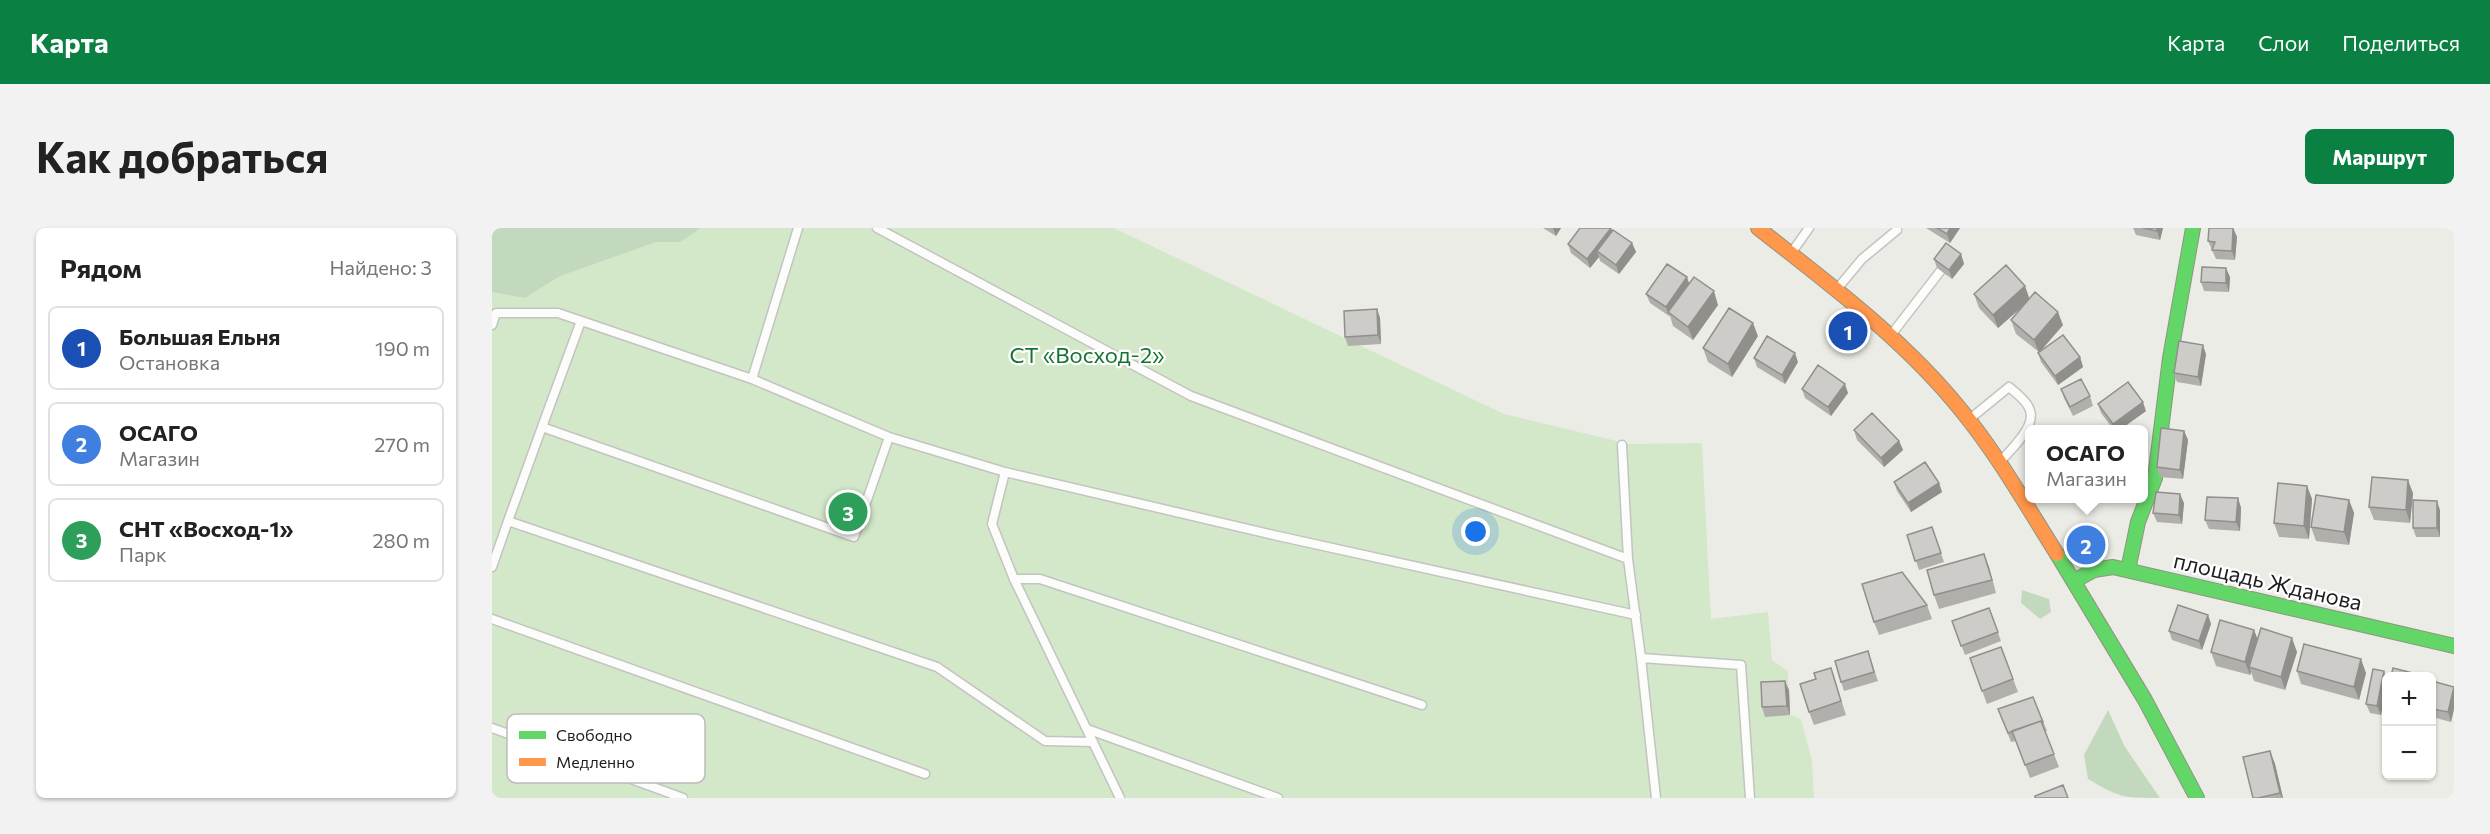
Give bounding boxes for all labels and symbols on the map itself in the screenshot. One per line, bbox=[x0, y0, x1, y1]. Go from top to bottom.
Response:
pin: 1 bbox=[1828, 308, 1868, 354]
park label: СТ «Восход-2» bbox=[1009, 341, 1165, 368]
pin: 3 bbox=[828, 490, 868, 534]
your location bbox=[1461, 517, 1490, 546]
pin: 2 bbox=[2066, 522, 2106, 568]
street label: площадь Жданова bbox=[2171, 546, 2365, 616]
legend bbox=[507, 714, 705, 783]
text: Свободно bbox=[556, 725, 632, 744]
text: Медленно bbox=[556, 752, 635, 771]

